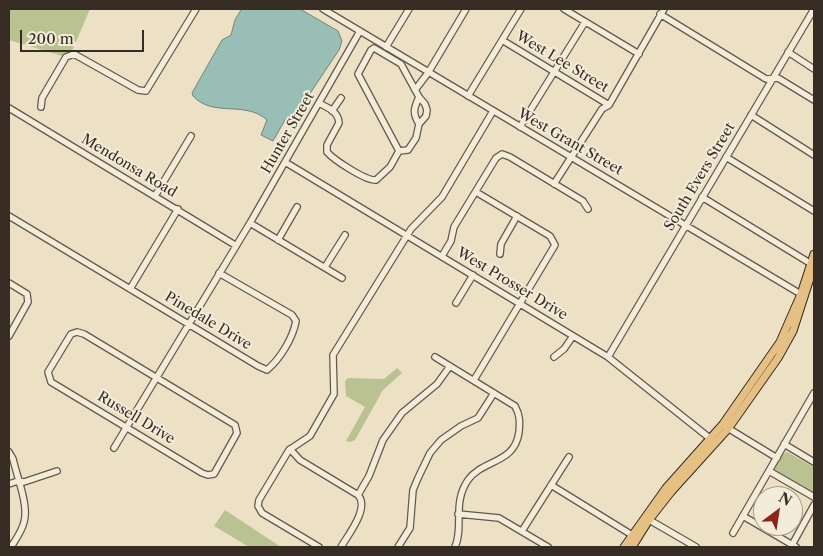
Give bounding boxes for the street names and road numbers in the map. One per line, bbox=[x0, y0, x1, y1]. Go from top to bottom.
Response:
street label: West Lee Street bbox=[513, 28, 611, 96]
street label: Hunter Street bbox=[258, 89, 318, 177]
street label: West Grant Street bbox=[515, 105, 625, 179]
street label: South Evers Street bbox=[661, 120, 739, 234]
street label: Mendonsa Road bbox=[78, 131, 180, 201]
street label: West Prosser Drive bbox=[454, 244, 570, 324]
street label: Pinedale Drive bbox=[162, 289, 254, 353]
street label: Russell Drive bbox=[94, 388, 178, 448]

